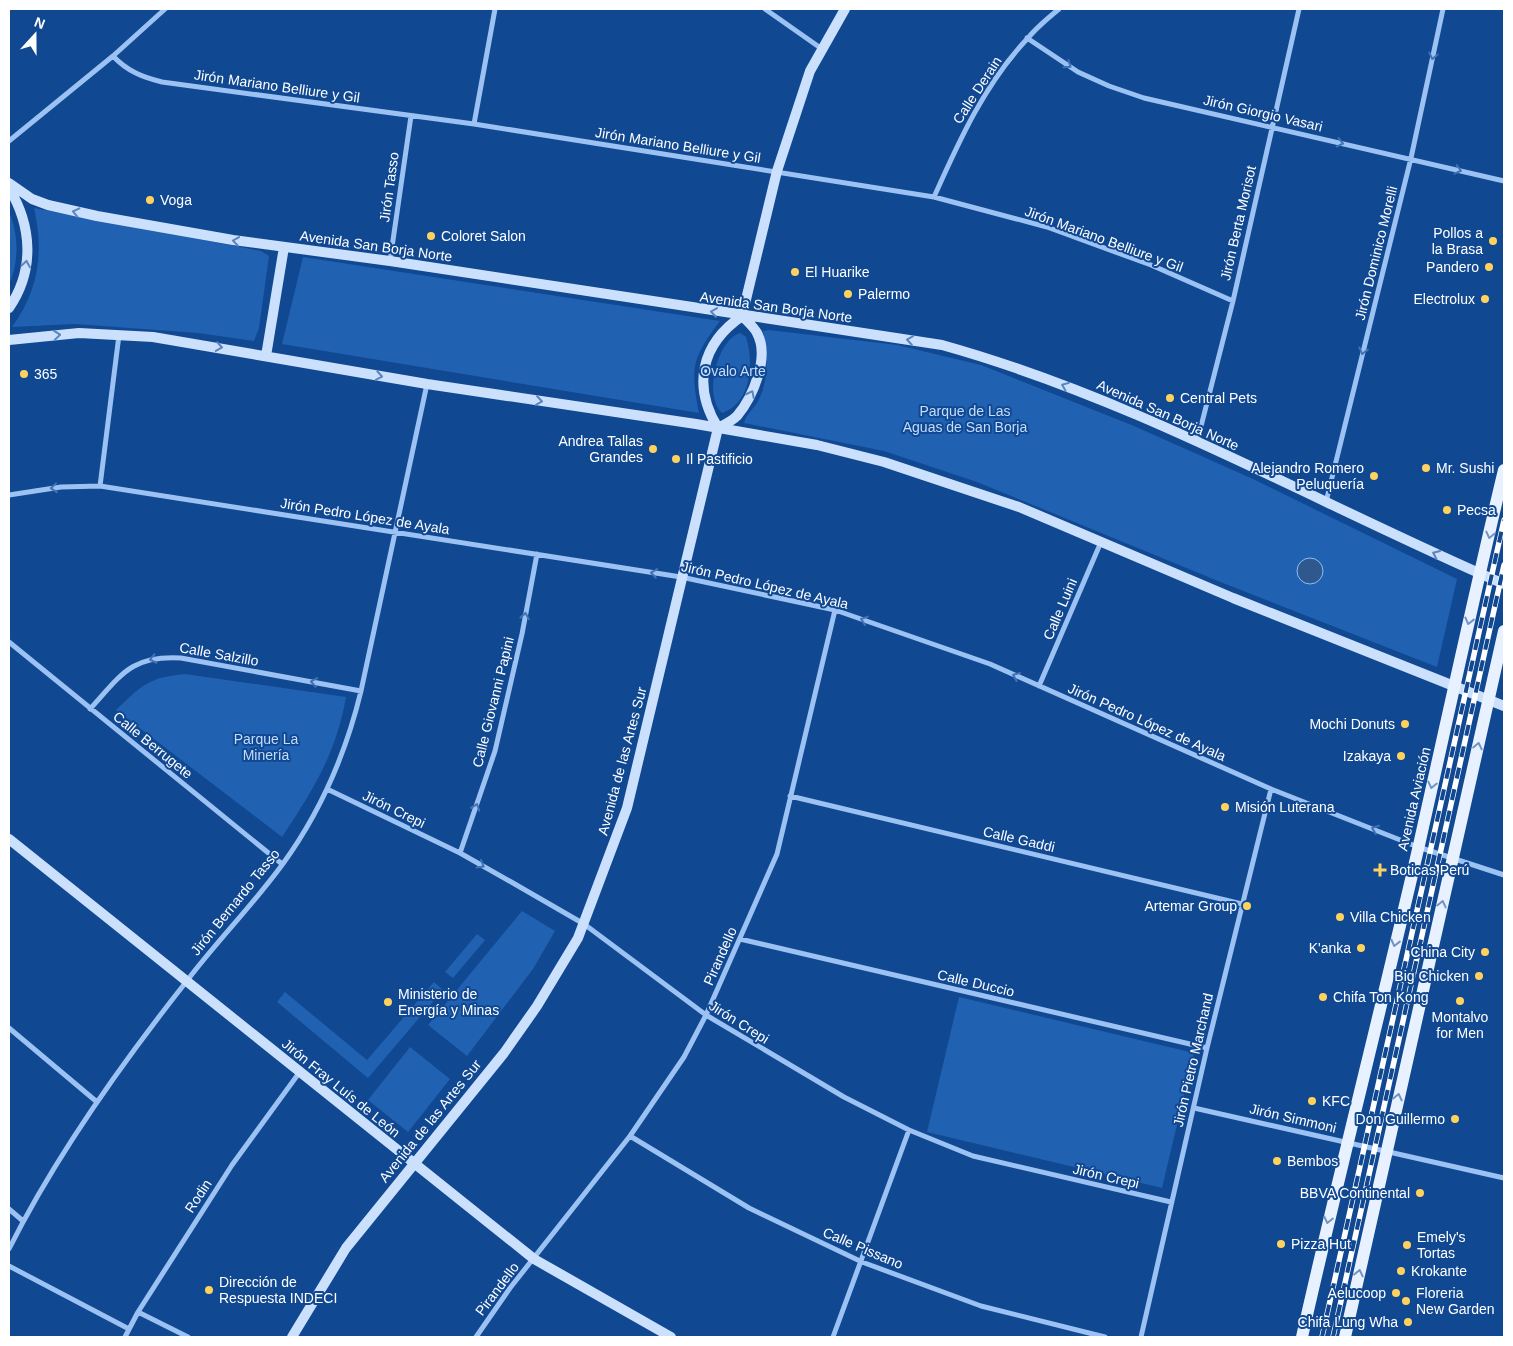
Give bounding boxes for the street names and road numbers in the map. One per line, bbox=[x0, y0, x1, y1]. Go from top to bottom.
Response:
street label: Calle Derain bbox=[949, 53, 1005, 127]
street label: Jirón Mariano Belliure y Gil bbox=[193, 66, 361, 106]
street label: Jirón Giorgio Vasari bbox=[1202, 91, 1324, 135]
street label: Jirón Mariano Belliure y Gil bbox=[594, 124, 762, 166]
street label: Jirón Tasso bbox=[376, 151, 402, 223]
street label: Jirón Berta Morisot bbox=[1217, 164, 1259, 282]
street label: Jirón Dominico Morelli bbox=[1352, 184, 1400, 322]
street label: Jirón Mariano Belliure y Gil bbox=[1023, 203, 1185, 275]
street label: Avenida San Borja Norte bbox=[299, 227, 453, 265]
street label: Avenida San Borja Norte bbox=[699, 288, 853, 326]
street label: Avenida San Borja Norte bbox=[1094, 376, 1242, 454]
street label: Jirón Pedro López de Ayala bbox=[279, 495, 451, 537]
street label: Jirón Pedro López de Ayala bbox=[680, 558, 850, 612]
street label: Calle Luini bbox=[1040, 576, 1080, 642]
street label: Calle Giovanni Papini bbox=[469, 635, 517, 769]
street label: Calle Salzillo bbox=[178, 639, 260, 669]
street label: Jirón Pedro López de Ayala bbox=[1066, 680, 1229, 764]
street label: Avenida de las Artes Sur bbox=[594, 685, 650, 837]
street label: Calle Berrugete bbox=[110, 708, 196, 782]
street label: Avenida Aviación bbox=[1394, 745, 1434, 853]
street label: Jirón Crepi bbox=[360, 787, 428, 831]
street label: Calle Gaddi bbox=[982, 823, 1056, 855]
street label: Jirón Bernardo Tasso bbox=[187, 845, 283, 958]
street label: Pirandello bbox=[700, 924, 740, 988]
street label: Calle Duccio bbox=[936, 966, 1016, 1000]
street label: Jirón Pietro Marchand bbox=[1170, 991, 1216, 1129]
street label: Jirón Crepi bbox=[706, 997, 772, 1047]
street label: Jirón Fray Luís de León bbox=[279, 1035, 403, 1141]
street label: Avenida de las Artes Sur bbox=[376, 1056, 485, 1186]
street label: Jirón Simmoni bbox=[1248, 1100, 1338, 1136]
street label: Jirón Crepi bbox=[1071, 1161, 1141, 1191]
street label: Rodin bbox=[181, 1176, 215, 1216]
street label: Calle Pissano bbox=[820, 1224, 906, 1272]
street label: Pirandello bbox=[472, 1259, 522, 1319]

